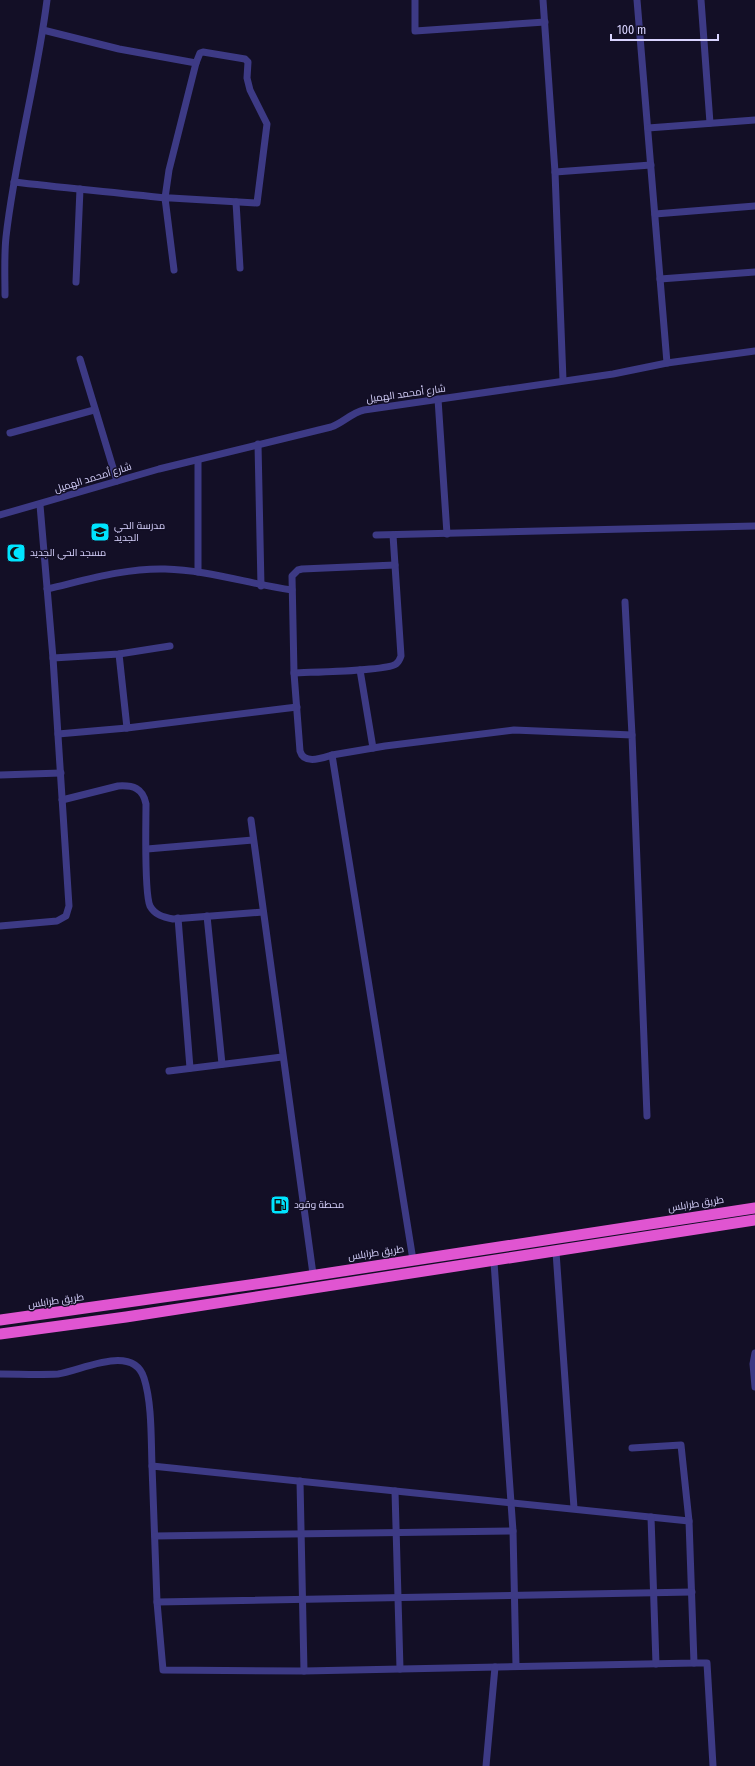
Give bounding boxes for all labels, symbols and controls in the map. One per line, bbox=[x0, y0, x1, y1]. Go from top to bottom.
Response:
scale bar bbox=[611, 16, 718, 42]
text: 100 m bbox=[617, 23, 646, 37]
street label: شارع أمحمد الهميل bbox=[365, 381, 446, 406]
street label: شارع أمحمد الهميل bbox=[53, 460, 133, 495]
place label: مدرسة الحي الجديد bbox=[114, 520, 165, 544]
school or university icon: مدرسة الحي الجديد bbox=[89, 521, 111, 543]
mosque icon: مسجد الحي الجديد bbox=[5, 542, 27, 564]
place label: مسجد الحي الجديد bbox=[30, 547, 106, 560]
fuel station icon: محطة وقود bbox=[269, 1194, 291, 1216]
street label: طريق طرابلس bbox=[667, 1194, 725, 1214]
place label: محطة وقود bbox=[294, 1199, 344, 1211]
street label: طريق طرابلس bbox=[347, 1243, 405, 1263]
street label: طريق طرابلس bbox=[27, 1291, 85, 1311]

